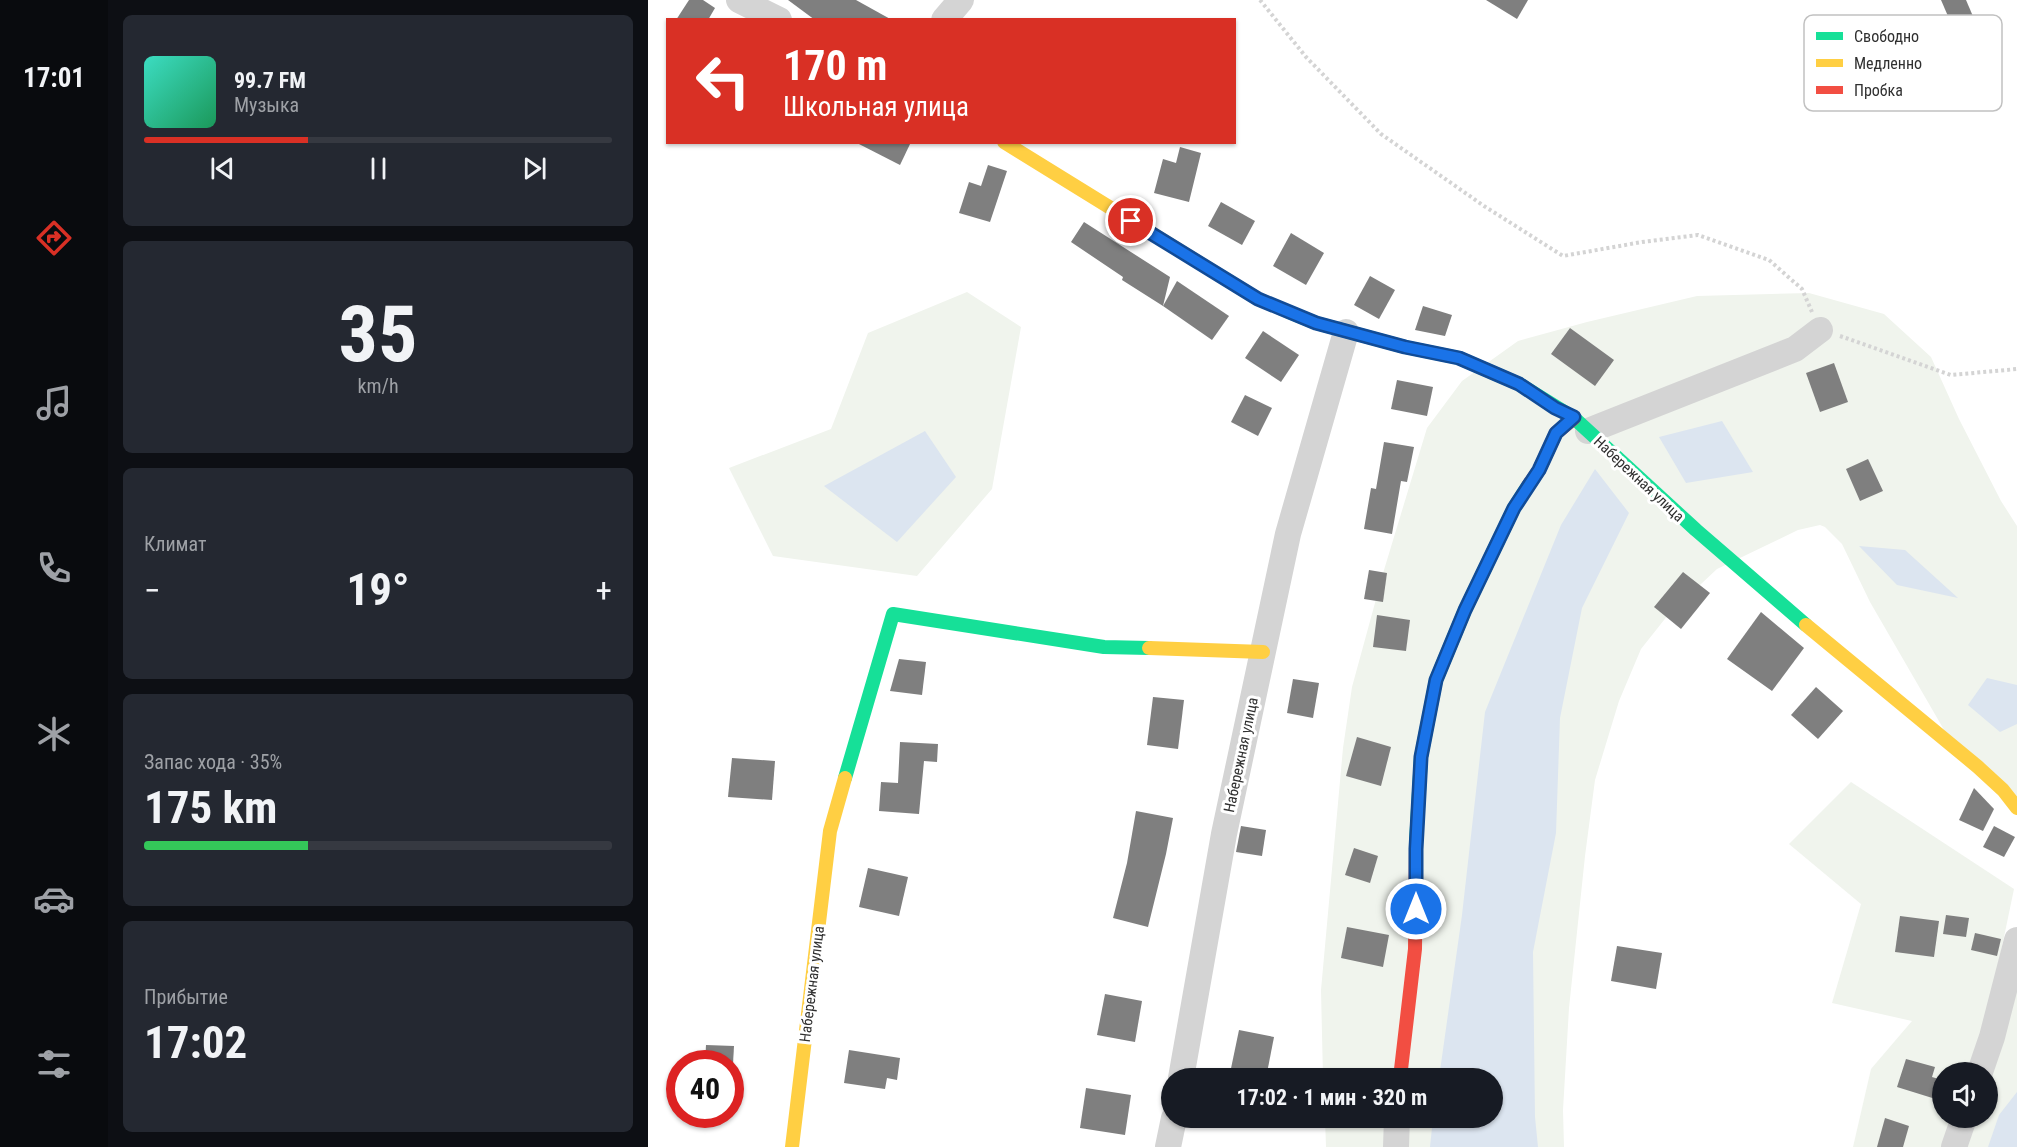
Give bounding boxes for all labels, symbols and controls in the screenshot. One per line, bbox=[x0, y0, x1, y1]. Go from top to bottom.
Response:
legend bbox=[1804, 15, 2002, 111]
text: Свободно bbox=[1854, 27, 1919, 46]
text: 170 m bbox=[783, 41, 888, 90]
icon: left bbox=[684, 42, 762, 120]
text: Медленно bbox=[1854, 54, 1922, 73]
text: 17:01 bbox=[23, 62, 85, 94]
text: 99.7 FM bbox=[234, 68, 306, 93]
text: Пробка bbox=[1854, 81, 1903, 100]
text: Школьная улица bbox=[783, 91, 969, 123]
text: Музыка bbox=[234, 93, 299, 117]
icon: previous bbox=[206, 152, 239, 185]
icon: pause bbox=[362, 152, 395, 185]
icon: next bbox=[518, 152, 551, 185]
pin bbox=[1105, 195, 1156, 246]
icon: arrive bbox=[1114, 204, 1147, 237]
icon: directions bbox=[33, 217, 75, 259]
text: 35 bbox=[339, 289, 417, 380]
text: km/h bbox=[357, 374, 399, 398]
icon: music bbox=[33, 382, 75, 424]
street label: Набережная улица bbox=[1590, 433, 1688, 525]
text: Климат bbox=[144, 532, 206, 556]
icon: phone bbox=[33, 547, 75, 589]
text: 19° bbox=[347, 563, 410, 616]
text: − bbox=[144, 571, 161, 610]
text: + bbox=[596, 571, 612, 610]
street label: Набережная улица bbox=[1220, 696, 1262, 814]
icon: climate bbox=[33, 713, 75, 755]
text: Запас хода · 35% bbox=[144, 750, 282, 774]
text: 175 km bbox=[144, 781, 277, 834]
position arrow bbox=[1384, 877, 1448, 941]
icon: car bbox=[33, 878, 75, 920]
street label: Набережная улица bbox=[796, 925, 828, 1043]
text: Прибытие bbox=[144, 985, 228, 1009]
text: 17:02 bbox=[144, 1016, 247, 1069]
icon: filters bbox=[33, 1043, 75, 1085]
speed limit sign: 40 bbox=[666, 1050, 744, 1128]
map controls bbox=[1932, 1062, 1998, 1128]
button: sound bbox=[1932, 1062, 1998, 1128]
text: 17:02 · 1 мин · 320 m bbox=[1237, 1085, 1427, 1110]

